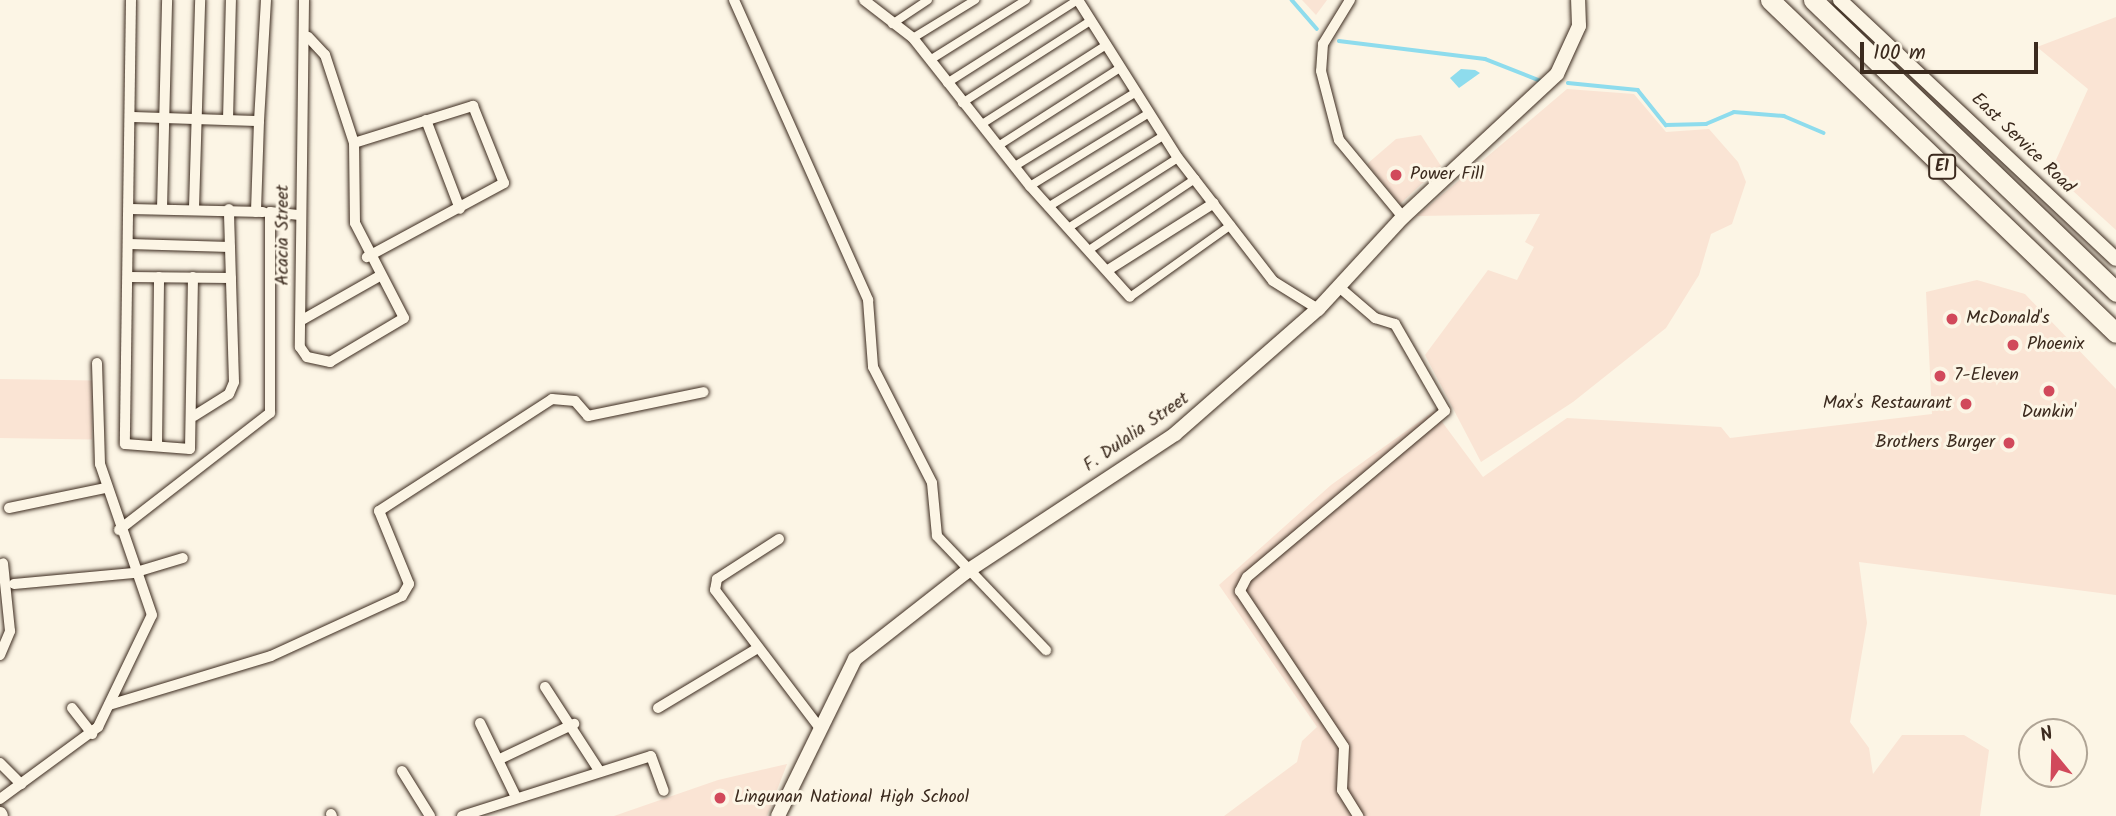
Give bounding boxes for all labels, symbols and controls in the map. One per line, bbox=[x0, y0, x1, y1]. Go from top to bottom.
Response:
scale bar bbox=[1864, 28, 2042, 72]
text: 100 m bbox=[1873, 37, 1926, 70]
street label: East Service Road bbox=[1966, 89, 2078, 199]
road number: E1 bbox=[1928, 154, 1956, 180]
place label: Power Fill bbox=[1410, 164, 1484, 186]
marker: Power Fill bbox=[1388, 167, 1404, 183]
street label: Acacia Street bbox=[273, 185, 295, 285]
place label: McDonald's bbox=[1966, 308, 2050, 330]
marker: McDonald's bbox=[1944, 311, 1960, 327]
place label: Phoenix bbox=[2027, 334, 2084, 356]
marker: Phoenix bbox=[2005, 337, 2021, 353]
place label: 7-Eleven bbox=[1954, 365, 2019, 387]
marker: 7-Eleven bbox=[1932, 368, 1948, 384]
marker: Dunkin' bbox=[2041, 383, 2057, 399]
street label: F. Dulalia Street bbox=[1080, 389, 1194, 477]
place label: Max's Restaurant bbox=[1823, 393, 1952, 415]
marker: Max's Restaurant bbox=[1958, 396, 1974, 412]
place label: Dunkin' bbox=[2022, 402, 2076, 424]
place label: Brothers Burger bbox=[1875, 432, 1995, 454]
marker: Brothers Burger bbox=[2001, 435, 2017, 451]
north arrow bbox=[2018, 718, 2088, 788]
text: N bbox=[2036, 719, 2057, 751]
place label: Lingunan National High School bbox=[734, 787, 969, 809]
marker: Lingunan National High School bbox=[712, 790, 728, 806]

